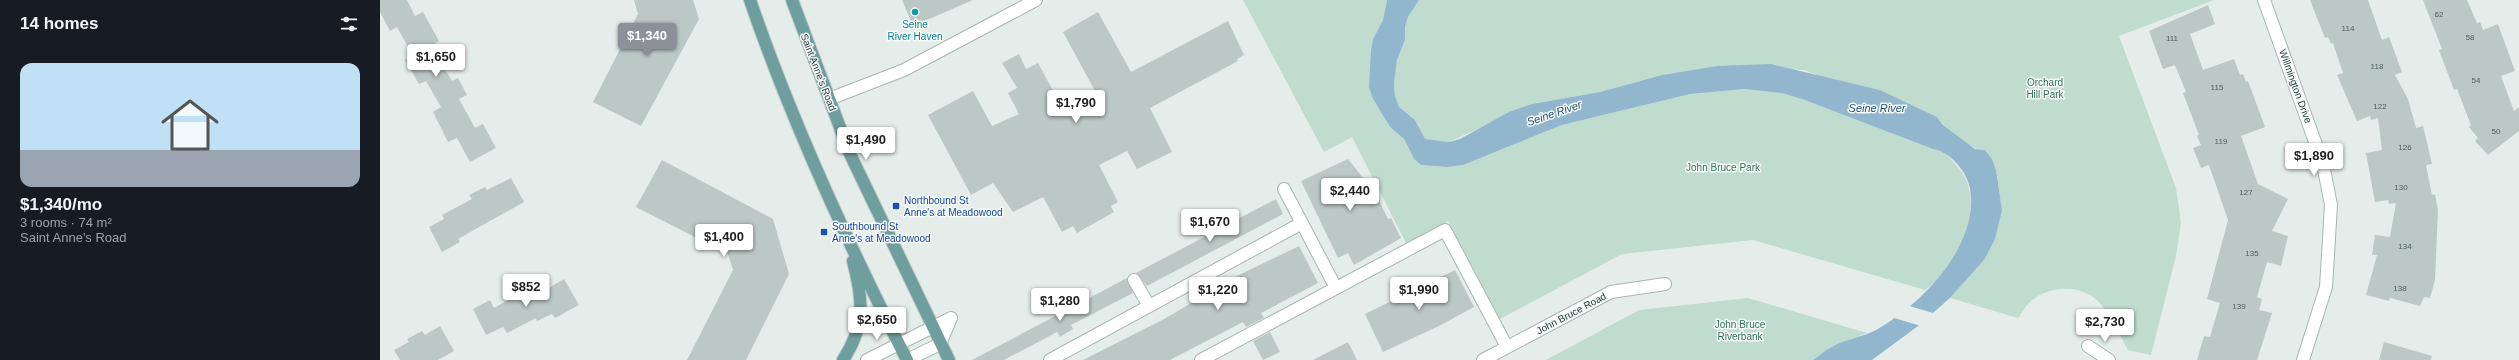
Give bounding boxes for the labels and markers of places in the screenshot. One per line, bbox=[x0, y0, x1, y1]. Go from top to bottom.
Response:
marker: Seine River Haven bbox=[910, 7, 920, 17]
place label: Seine River Haven bbox=[887, 19, 943, 42]
pin: $1,340 bbox=[614, 23, 680, 57]
pin: $1,650 bbox=[403, 44, 469, 78]
pin: $1,790 bbox=[1043, 90, 1109, 124]
pin: $1,490 bbox=[833, 127, 899, 161]
pin: $1,890 bbox=[2281, 143, 2347, 177]
pin: $2,440 bbox=[1317, 178, 1383, 212]
place label: Northbound St Anne's at Meadowood bbox=[904, 195, 1003, 218]
marker: Northbound St Anne's at Meadowood bbox=[891, 201, 901, 211]
pin: $1,670 bbox=[1177, 209, 1243, 243]
place label: Southbound St Anne's at Meadowood bbox=[832, 221, 931, 244]
pin: $1,400 bbox=[691, 224, 757, 258]
marker: Southbound St Anne's at Meadowood bbox=[819, 227, 829, 237]
pin: $852 bbox=[502, 274, 550, 308]
pin: $1,220 bbox=[1185, 277, 1251, 311]
pin: $1,990 bbox=[1386, 277, 1452, 311]
pin: $1,280 bbox=[1027, 288, 1093, 322]
pin: $2,650 bbox=[844, 307, 910, 341]
pin: $2,730 bbox=[2072, 309, 2138, 343]

